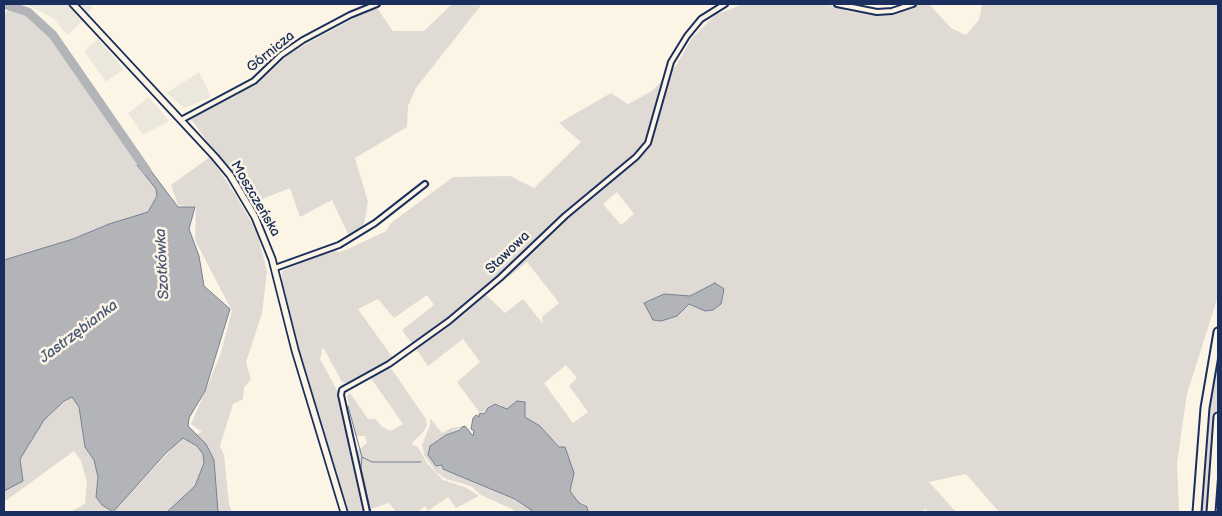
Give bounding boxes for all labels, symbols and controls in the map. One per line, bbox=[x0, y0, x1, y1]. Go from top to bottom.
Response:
street label: Górnicza bbox=[244, 28, 298, 76]
street label: Moszczeńska bbox=[227, 158, 283, 240]
water label: Szotkówka bbox=[152, 228, 174, 300]
street label: Stawowa bbox=[483, 228, 533, 278]
water label: Jastrzębianka bbox=[36, 297, 122, 367]

